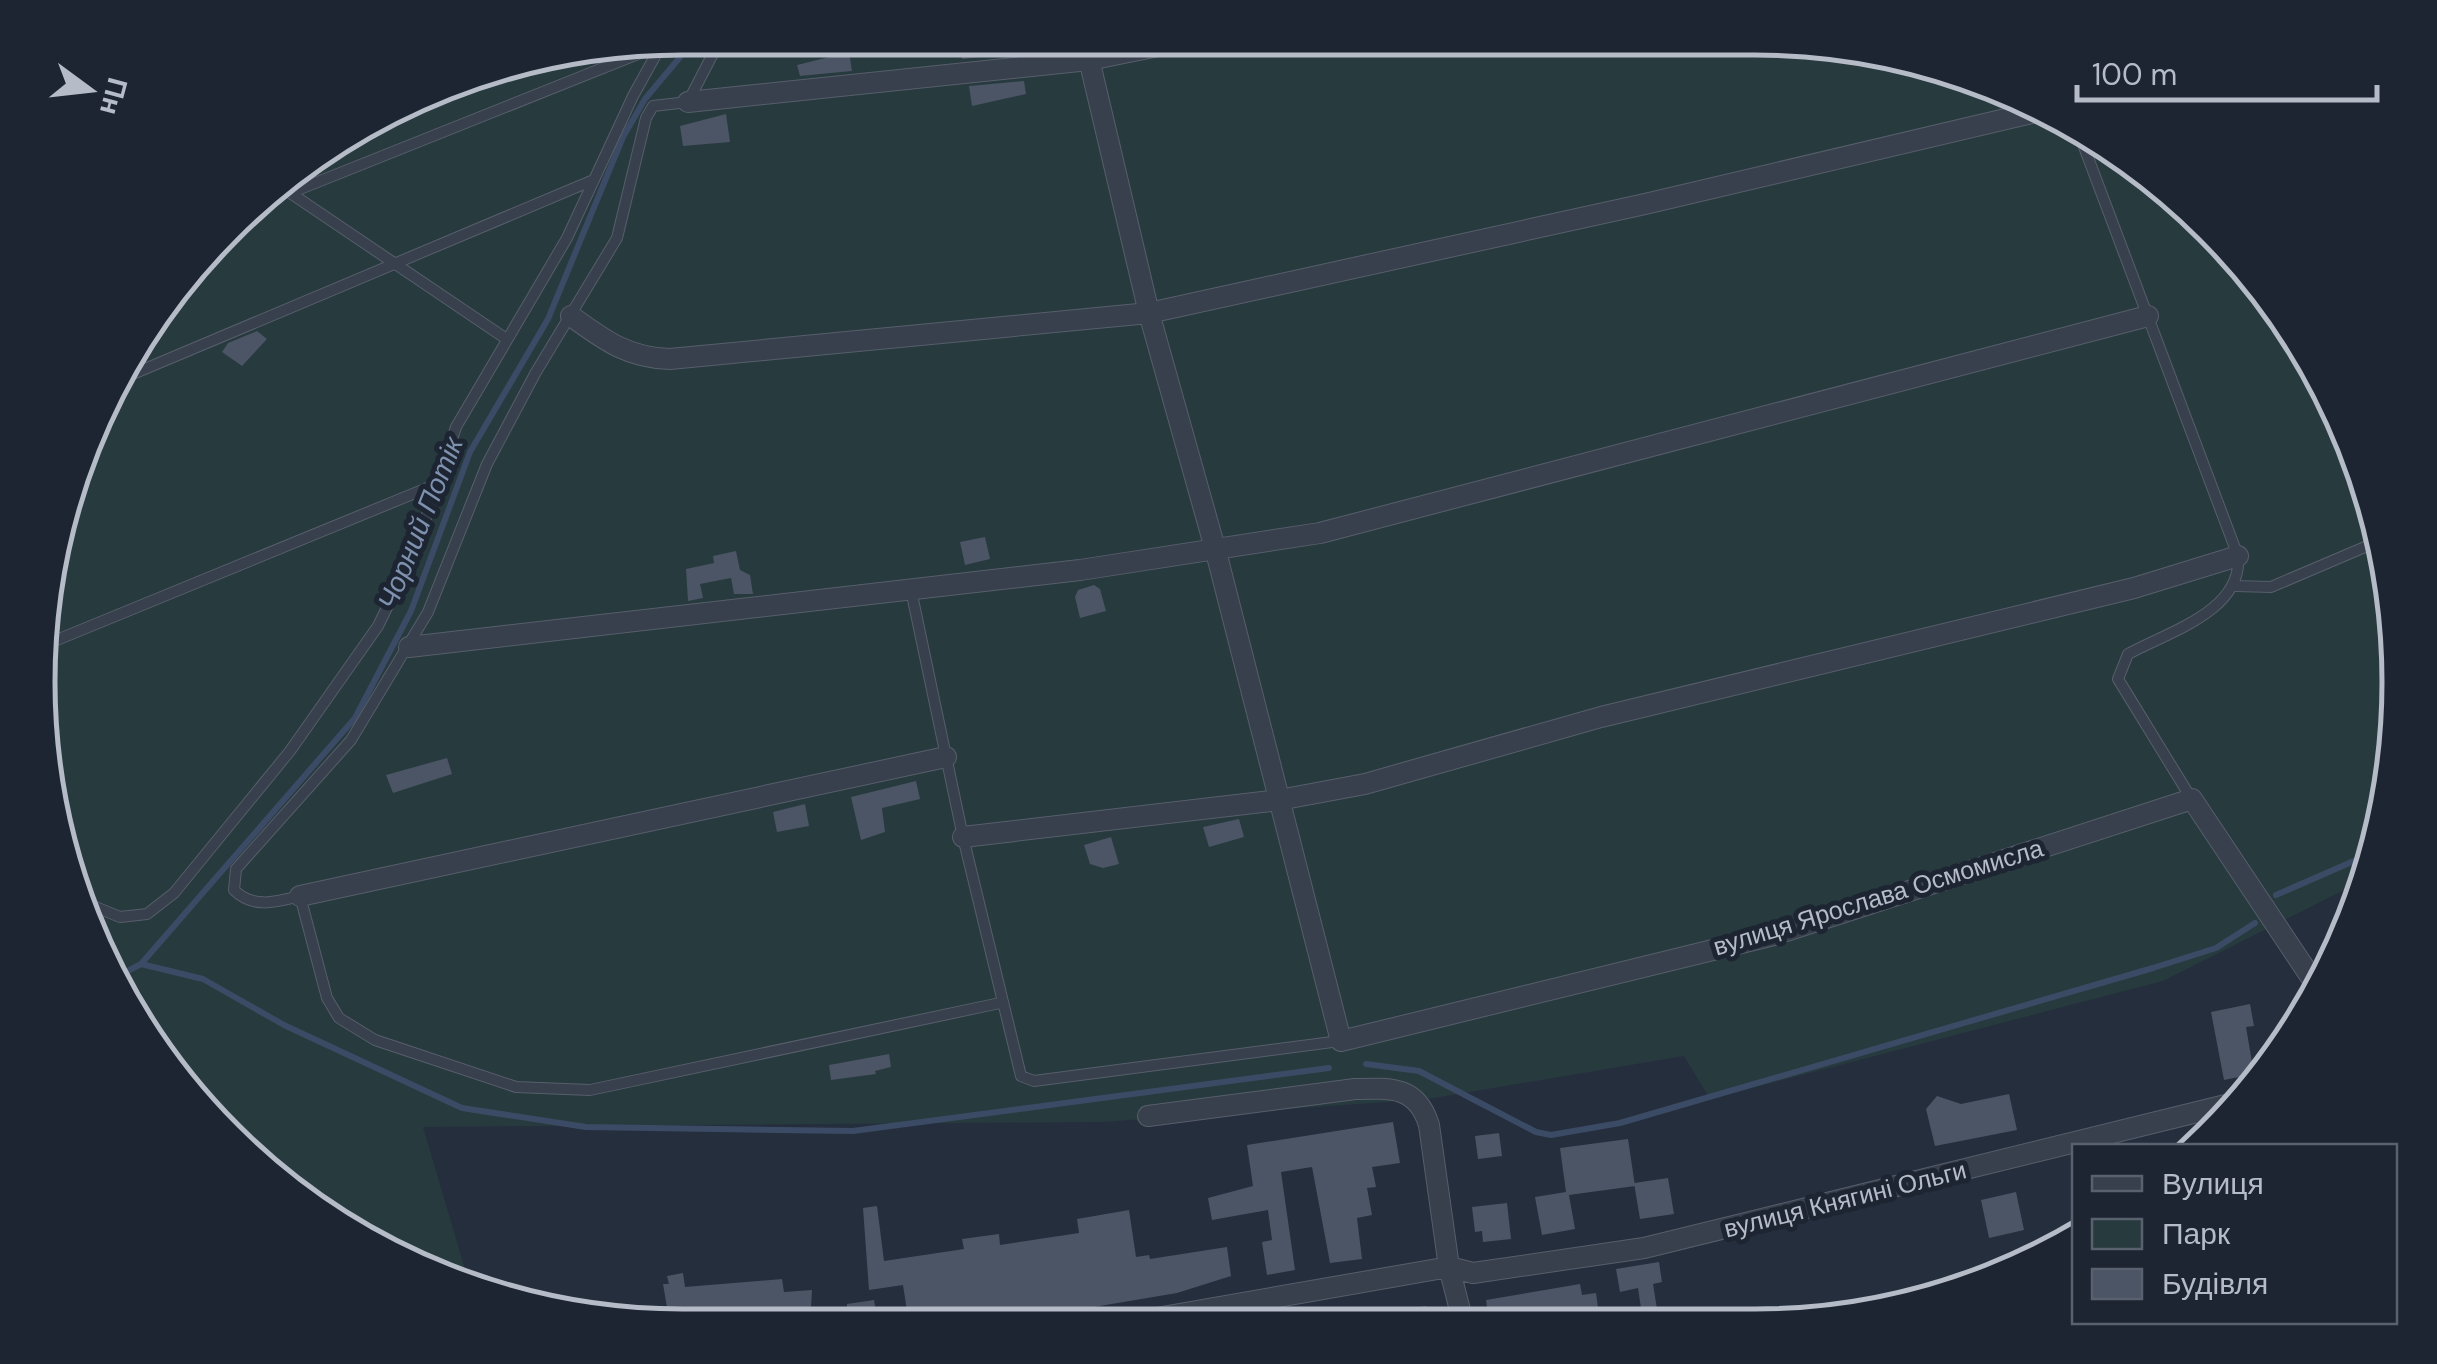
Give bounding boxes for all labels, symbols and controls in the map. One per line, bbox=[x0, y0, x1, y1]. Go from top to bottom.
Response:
north arrow bbox=[40, 40, 140, 140]
scale bar bbox=[2077, 40, 2377, 102]
text: 100 m bbox=[2092, 55, 2177, 94]
text: Пн bbox=[91, 74, 136, 119]
water label: Чорний Потік bbox=[369, 430, 473, 615]
street label: вулиця Ярослава Осмомисла bbox=[1709, 831, 2047, 963]
legend bbox=[2072, 1144, 2397, 1324]
street label: вулиця Княгині Ольги bbox=[1721, 1153, 1970, 1246]
text: Вулиця bbox=[2162, 1164, 2264, 1203]
text: Парк bbox=[2162, 1214, 2231, 1253]
text: Будівля bbox=[2162, 1264, 2268, 1303]

